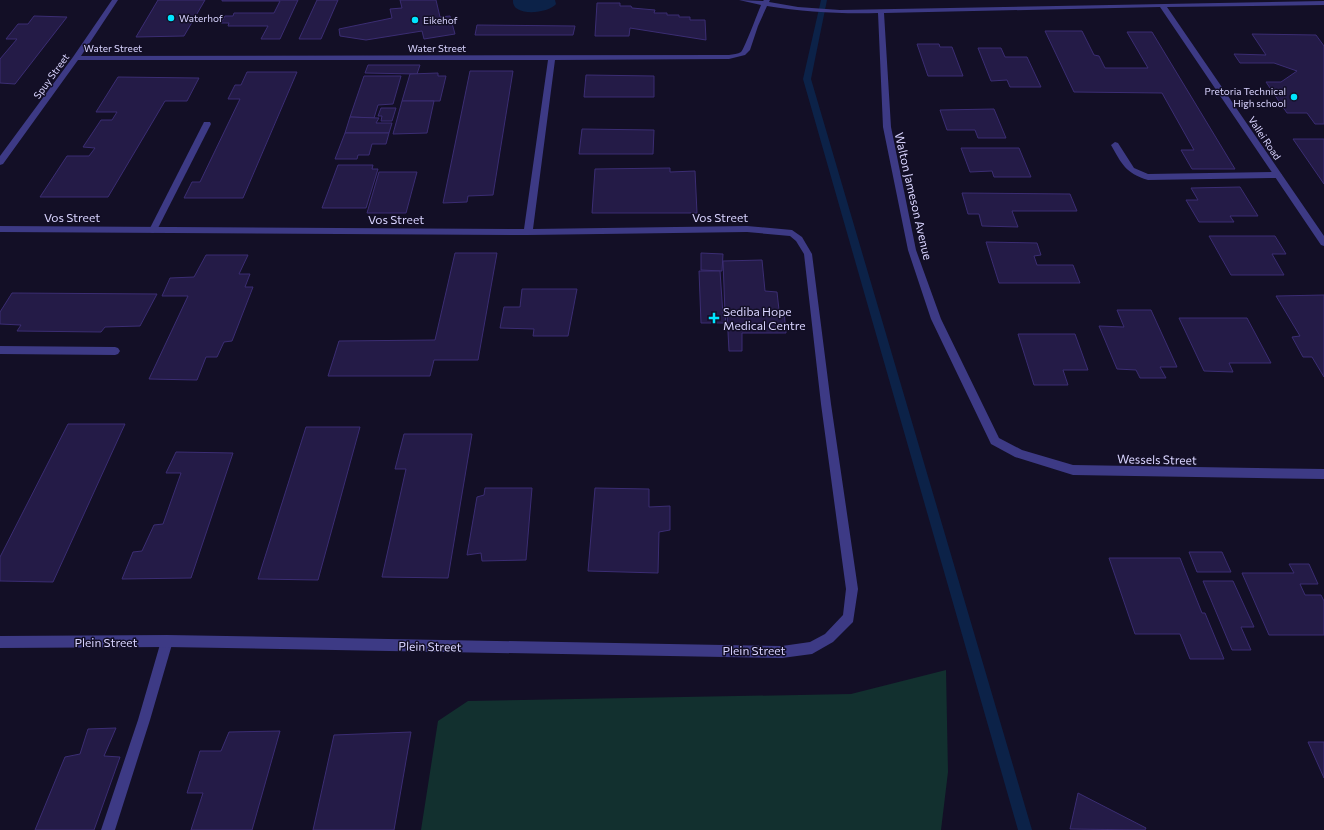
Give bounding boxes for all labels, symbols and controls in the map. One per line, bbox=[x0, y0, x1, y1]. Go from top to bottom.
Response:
place label: Waterhof bbox=[179, 12, 223, 24]
marker: Waterhof bbox=[166, 13, 176, 23]
place label: Eikehof bbox=[423, 14, 458, 26]
marker: Eikehof bbox=[410, 15, 420, 25]
street label: Water Street bbox=[84, 42, 142, 54]
street label: Water Street bbox=[408, 42, 466, 54]
street label: Spuy Street bbox=[31, 51, 71, 101]
place label: Pretoria Technical High school bbox=[1204, 85, 1286, 109]
marker: Pretoria Technical High school bbox=[1289, 92, 1299, 102]
street label: Vallei Road bbox=[1246, 114, 1284, 162]
street label: Walton Jameson Avenue bbox=[892, 131, 935, 261]
street label: Vos Street bbox=[44, 210, 100, 224]
street label: Vos Street bbox=[692, 210, 748, 224]
street label: Vos Street bbox=[368, 212, 424, 226]
place label: Sediba Hope Medical Centre bbox=[723, 304, 806, 332]
marker: Sediba Hope Medical Centre bbox=[708, 312, 720, 324]
street label: Wessels Street bbox=[1117, 451, 1197, 467]
street label: Plein Street bbox=[74, 635, 138, 649]
street label: Plein Street bbox=[398, 638, 462, 654]
street label: Plein Street bbox=[722, 643, 786, 657]

